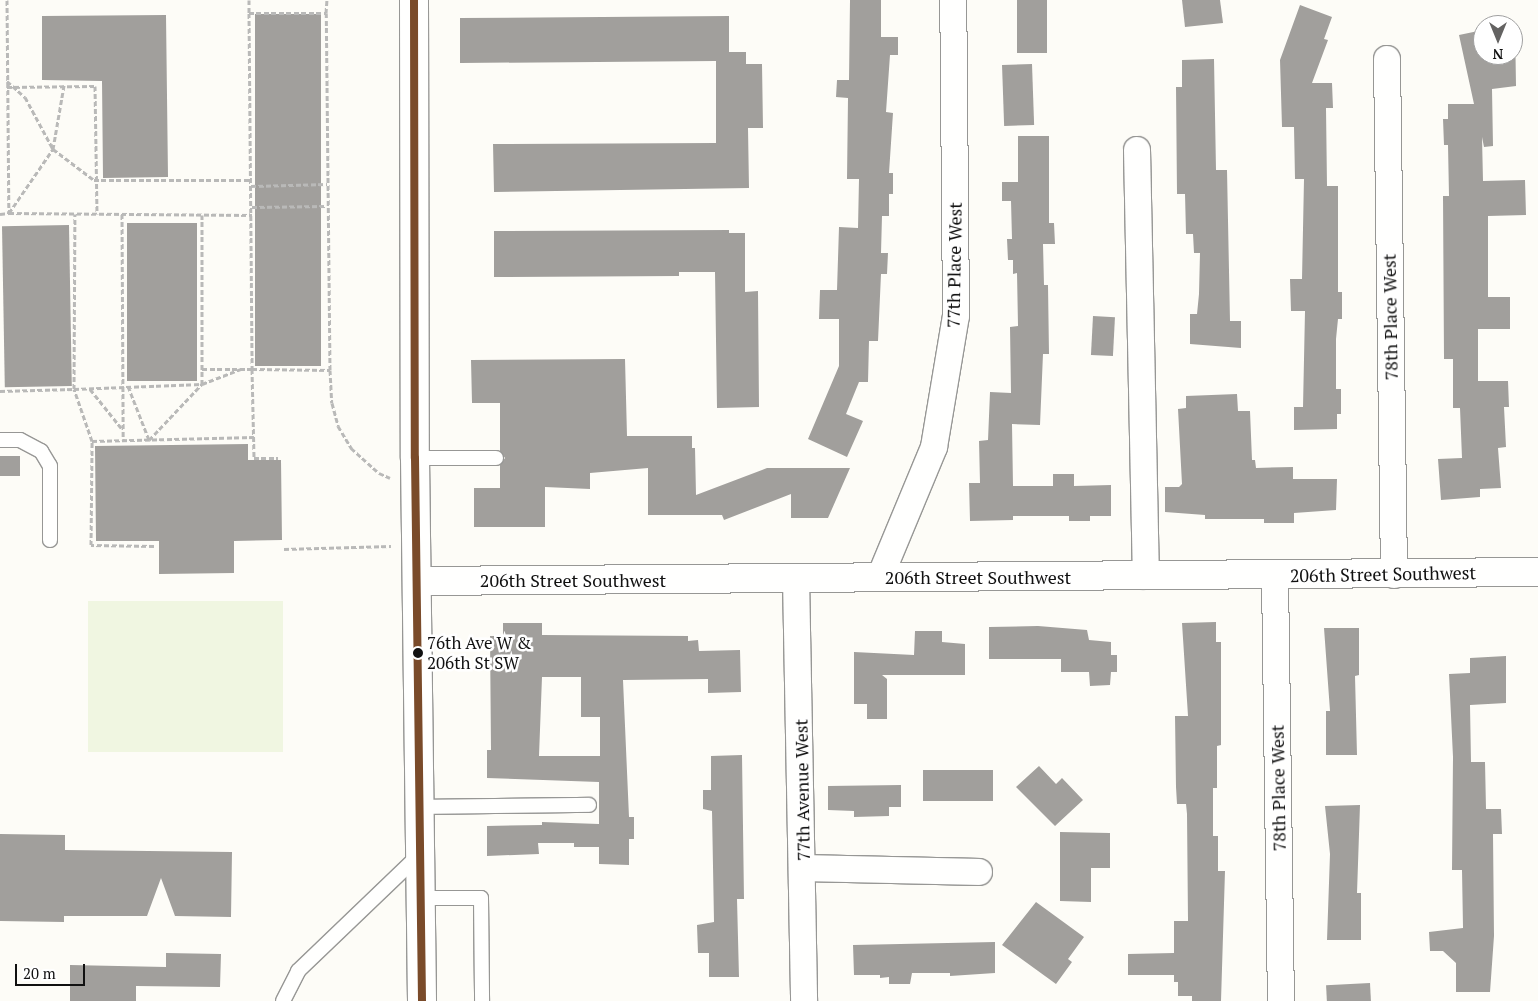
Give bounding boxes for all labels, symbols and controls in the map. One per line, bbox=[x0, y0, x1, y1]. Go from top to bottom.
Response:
north arrow bbox=[1473, 15, 1523, 65]
text: N bbox=[1493, 45, 1503, 64]
street label: 77th Place West bbox=[942, 202, 966, 328]
street label: 78th Place West bbox=[1378, 253, 1402, 381]
street label: 206th Street Southwest bbox=[1290, 562, 1476, 586]
street label: 206th Street Southwest bbox=[885, 566, 1071, 588]
street label: 206th Street Southwest bbox=[480, 569, 666, 591]
place label: 76th Ave W & 206th St SW bbox=[427, 633, 532, 673]
marker: 76th Ave W & 206th St SW bbox=[413, 648, 423, 658]
street label: 77th Avenue West bbox=[790, 719, 814, 861]
street label: 78th Place West bbox=[1266, 724, 1290, 852]
scale bar bbox=[18, 954, 88, 986]
text: 20 m bbox=[23, 963, 56, 983]

